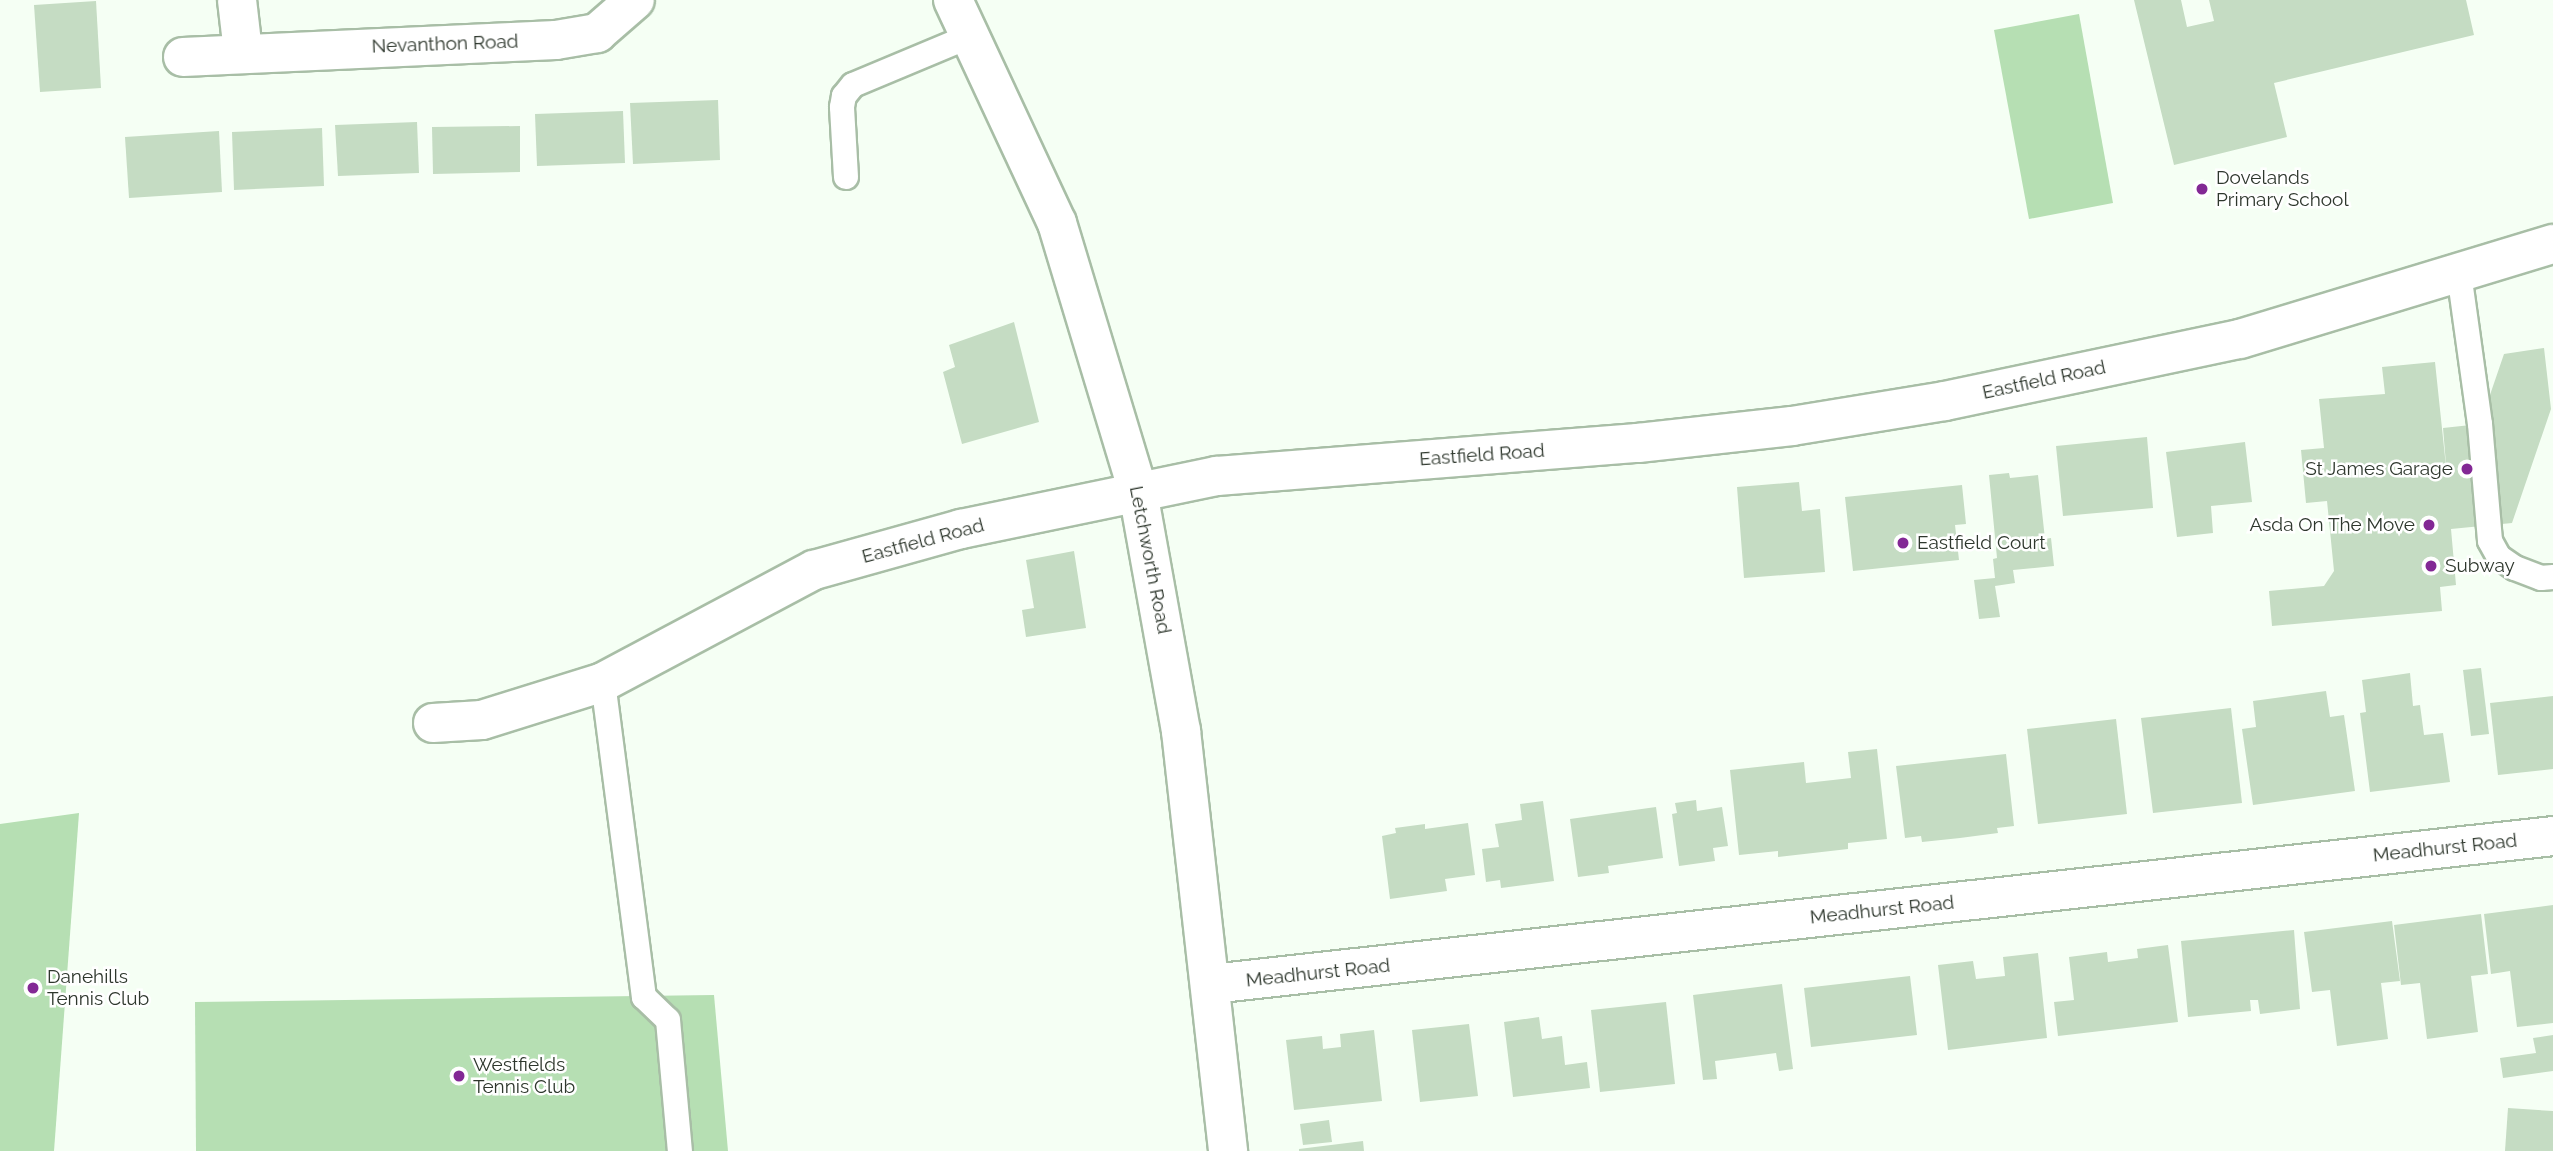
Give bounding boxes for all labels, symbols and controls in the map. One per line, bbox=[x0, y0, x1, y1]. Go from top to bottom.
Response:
street label: Nevanthon Road bbox=[371, 30, 519, 58]
place label: Dovelands Primary School bbox=[2216, 167, 2349, 211]
marker: Dovelands Primary School bbox=[2194, 181, 2210, 197]
street label: Eastfield Road bbox=[1980, 356, 2108, 404]
street label: Eastfield Road bbox=[1419, 439, 1545, 471]
place label: St James Garage bbox=[2305, 458, 2453, 480]
marker: St James Garage bbox=[2459, 461, 2475, 477]
street label: Letchworth Road bbox=[1124, 484, 1176, 636]
street label: Eastfield Road bbox=[859, 514, 987, 568]
place label: Asda On The Move bbox=[2249, 514, 2415, 536]
marker: Asda On The Move bbox=[2421, 517, 2437, 533]
place label: Eastfield Court bbox=[1917, 532, 2046, 554]
marker: Eastfield Court bbox=[1895, 535, 1911, 551]
place label: Subway bbox=[2445, 555, 2515, 577]
marker: Subway bbox=[2423, 558, 2439, 574]
street label: Meadhurst Road bbox=[2372, 829, 2518, 867]
street label: Meadhurst Road bbox=[1809, 891, 1955, 929]
street label: Meadhurst Road bbox=[1245, 954, 1391, 992]
place label: Danehills Tennis Club bbox=[47, 966, 149, 1010]
marker: Danehills Tennis Club bbox=[25, 980, 41, 996]
place label: Westfields Tennis Club bbox=[473, 1054, 575, 1098]
marker: Westfields Tennis Club bbox=[451, 1068, 467, 1084]

